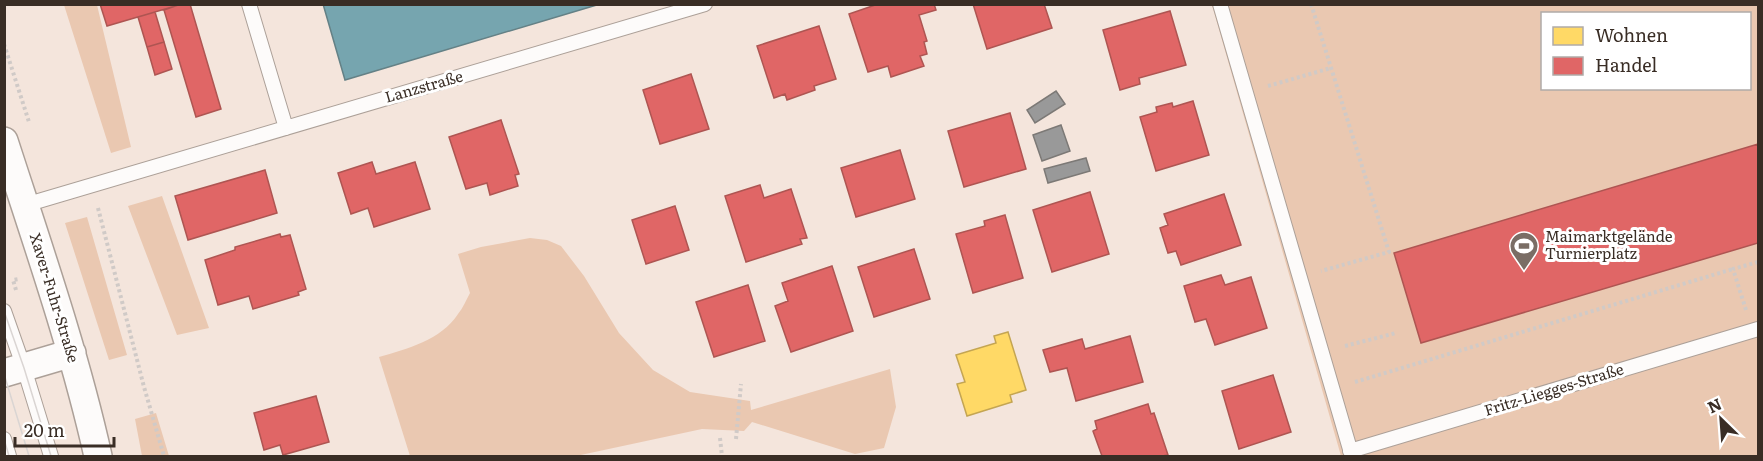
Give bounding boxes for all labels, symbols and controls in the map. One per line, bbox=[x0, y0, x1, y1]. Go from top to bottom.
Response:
legend bbox=[1541, 12, 1751, 90]
text: Wohnen bbox=[1595, 21, 1668, 48]
text: Handel bbox=[1595, 51, 1657, 78]
street label: Lanzstraße bbox=[382, 63, 466, 108]
place label: Maimarktgelände Turnierplatz bbox=[1545, 224, 1673, 264]
street label: Xaver-Fuhr-Straße bbox=[25, 230, 86, 365]
sports icon: Maimarktgelände Turnierplatz bbox=[1508, 230, 1540, 272]
street label: Fritz-Liegges-Straße bbox=[1481, 356, 1626, 421]
north arrow bbox=[1691, 389, 1751, 449]
text: N bbox=[1703, 391, 1725, 418]
scale bar bbox=[15, 410, 114, 448]
text: 20 m bbox=[24, 416, 65, 443]

